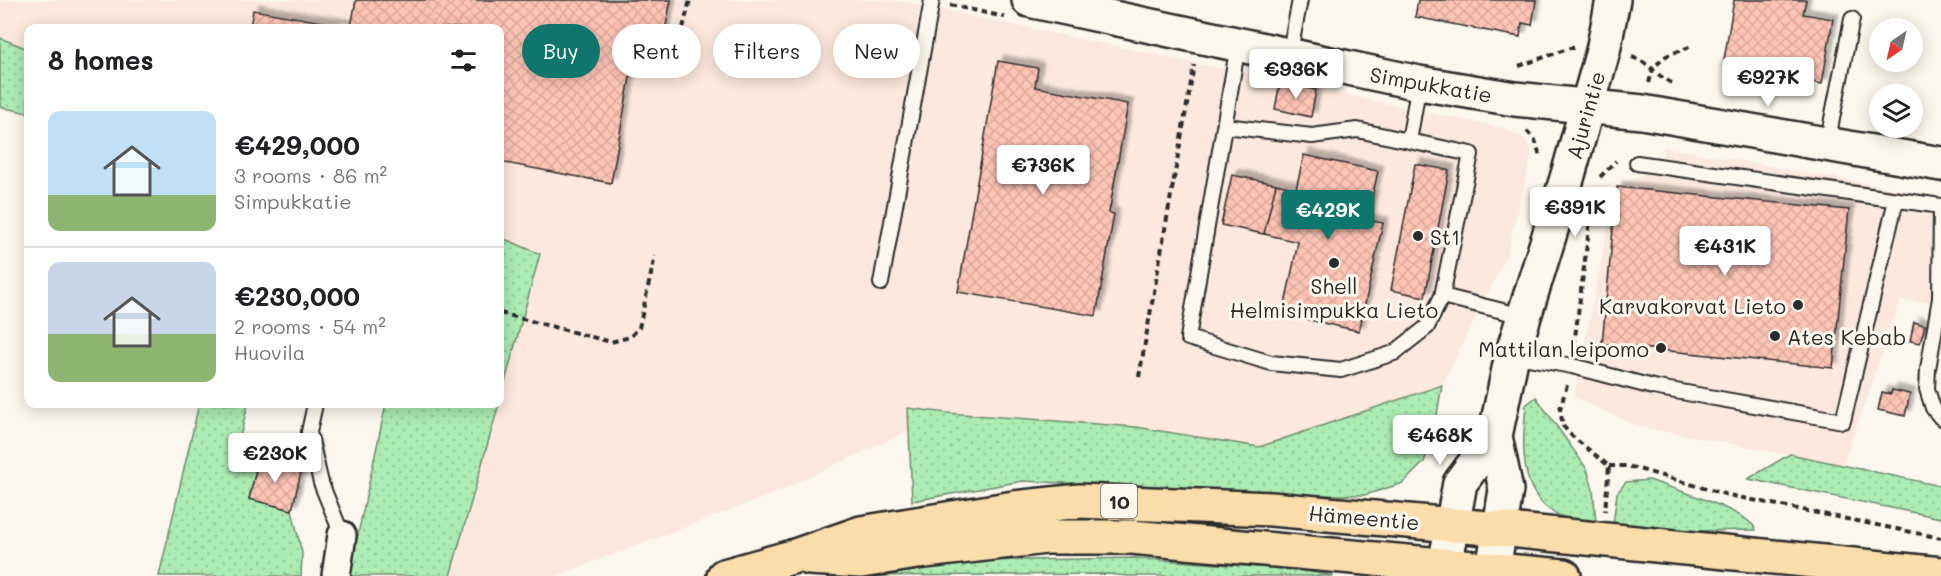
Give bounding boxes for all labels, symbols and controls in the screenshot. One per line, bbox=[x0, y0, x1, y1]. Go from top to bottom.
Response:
north arrow bbox=[1869, 18, 1923, 72]
map controls bbox=[1869, 18, 1923, 138]
chip: Buy bbox=[522, 24, 600, 78]
chip: Rent bbox=[612, 24, 701, 78]
chip: Filters bbox=[713, 24, 821, 78]
chip: New bbox=[833, 24, 920, 78]
text: 8 homes bbox=[48, 43, 154, 77]
icon: filters bbox=[447, 44, 480, 77]
pin: €936K bbox=[1254, 49, 1338, 100]
text: €936K bbox=[1263, 55, 1329, 81]
pin: €927K bbox=[1726, 57, 1810, 108]
street label: Simpukkatie bbox=[1368, 60, 1494, 108]
text: €927K bbox=[1736, 63, 1800, 89]
street label: Ajurintie bbox=[1560, 68, 1610, 162]
button: layers bbox=[1869, 84, 1923, 138]
text: €429,000 bbox=[234, 128, 360, 162]
icon: home bbox=[96, 135, 168, 207]
pin: €736K bbox=[1001, 145, 1085, 196]
text: €736K bbox=[1011, 151, 1075, 177]
text: 3 rooms · 86 m² bbox=[234, 162, 387, 188]
pin: €391K bbox=[1533, 187, 1617, 238]
text: Simpukkatie bbox=[234, 188, 352, 214]
pin: €429K bbox=[1286, 190, 1370, 241]
text: €391K bbox=[1544, 193, 1606, 219]
text: €429K bbox=[1295, 196, 1361, 222]
place label: St1 bbox=[1430, 223, 1460, 250]
pin: €431K bbox=[1683, 226, 1767, 277]
marker: St1 bbox=[1411, 229, 1425, 243]
text: €431K bbox=[1694, 232, 1756, 258]
marker: Shell Helmisimpukka Lieto bbox=[1327, 256, 1341, 270]
place label: Shell Helmisimpukka Lieto bbox=[1230, 272, 1438, 323]
text: €230,000 bbox=[234, 279, 360, 313]
icon: home bbox=[96, 286, 168, 358]
place label: Karvakorvat Lieto bbox=[1599, 292, 1786, 319]
marker: Karvakorvat Lieto bbox=[1791, 298, 1805, 312]
text: 2 rooms · 54 m² bbox=[234, 313, 386, 339]
place label: Ates Kebab bbox=[1787, 323, 1906, 350]
marker: Ates Kebab bbox=[1768, 329, 1782, 343]
place label: Mattilan leipomo bbox=[1478, 335, 1649, 362]
text: Huovila bbox=[234, 339, 305, 365]
marker: Mattilan leipomo bbox=[1654, 341, 1668, 355]
pin: €468K bbox=[1398, 415, 1482, 466]
text: €468K bbox=[1407, 421, 1473, 447]
pin: €230K bbox=[233, 433, 317, 484]
text: €230K bbox=[242, 439, 308, 465]
road number: 10 bbox=[1101, 484, 1137, 518]
street label: Hämeentie bbox=[1307, 499, 1421, 535]

